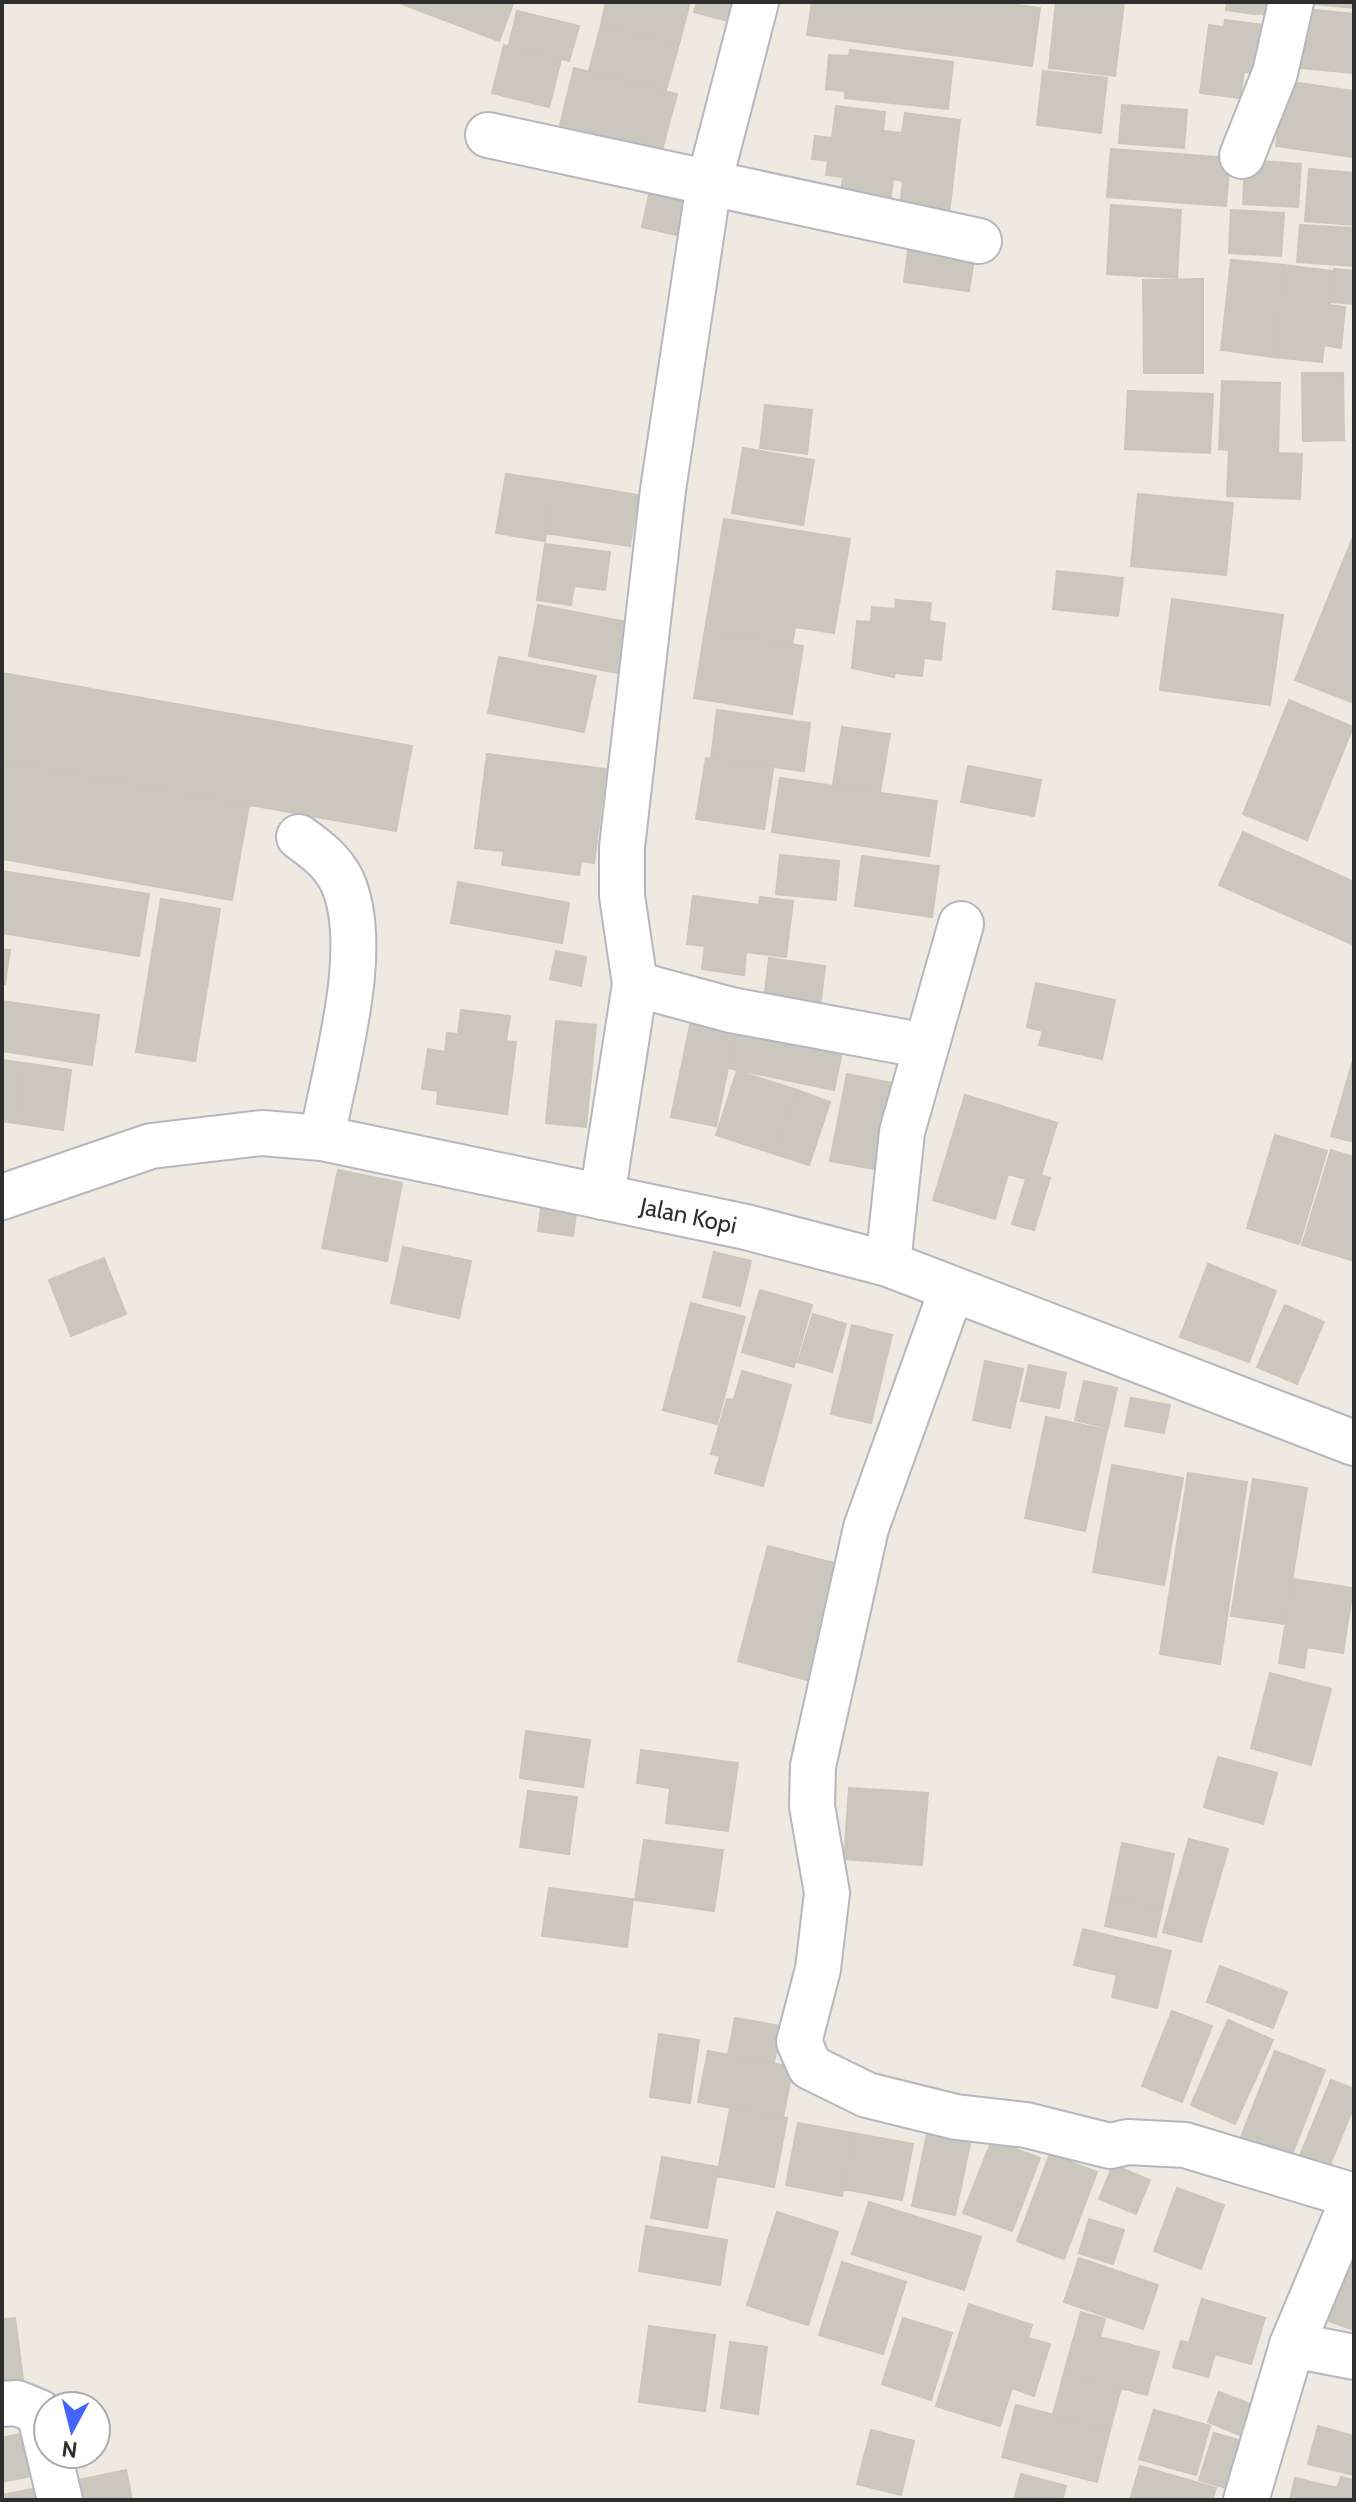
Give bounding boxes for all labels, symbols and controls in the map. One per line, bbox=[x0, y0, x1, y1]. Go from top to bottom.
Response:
street label: Jalan Kopi bbox=[637, 1190, 739, 1239]
north arrow bbox=[32, 2390, 112, 2470]
text: N bbox=[60, 2435, 79, 2464]

